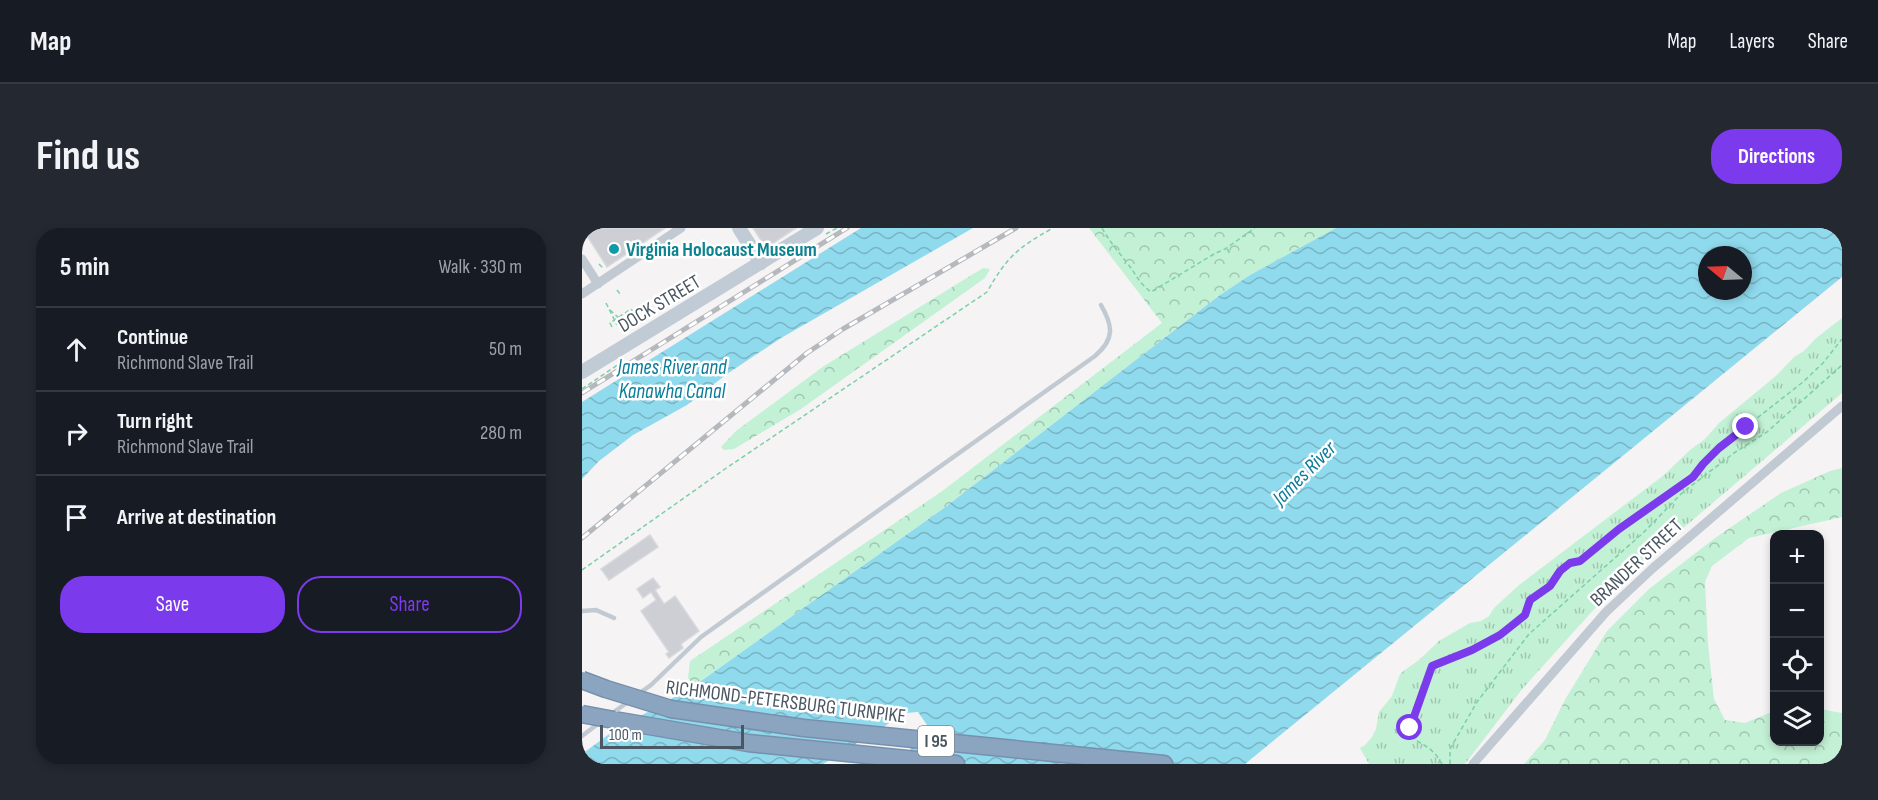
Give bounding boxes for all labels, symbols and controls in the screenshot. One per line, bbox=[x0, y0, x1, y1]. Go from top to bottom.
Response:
text: Map bbox=[30, 25, 71, 58]
text: Map bbox=[1667, 29, 1696, 54]
text: Layers bbox=[1729, 29, 1775, 54]
text: Share bbox=[1808, 29, 1848, 54]
button: Directions bbox=[1711, 129, 1842, 184]
text: Find us bbox=[36, 131, 140, 182]
place label: Virginia Holocaust Museum bbox=[626, 238, 817, 262]
marker: Virginia Holocaust Museum bbox=[607, 242, 621, 256]
north arrow bbox=[1698, 246, 1752, 300]
text: 5 min bbox=[60, 252, 110, 283]
text: Walk · 330 m bbox=[438, 255, 522, 279]
street label: DOCK STREET bbox=[614, 270, 705, 338]
text: Continue bbox=[117, 324, 188, 351]
icon: ahead bbox=[60, 333, 93, 366]
text: 50 m bbox=[489, 337, 522, 361]
text: Richmond Slave Trail bbox=[117, 351, 254, 375]
water label: James River and Kanawha Canal bbox=[615, 355, 728, 404]
text: Turn right bbox=[117, 408, 193, 435]
route end bbox=[1732, 413, 1758, 439]
icon: right bbox=[60, 417, 93, 450]
text: 280 m bbox=[480, 421, 522, 445]
text: Richmond Slave Trail bbox=[117, 435, 254, 459]
water label: James River bbox=[1266, 435, 1342, 512]
icon: arrive bbox=[60, 501, 93, 534]
text: Arrive at destination bbox=[117, 504, 276, 531]
street label: BRANDER STREET bbox=[1585, 514, 1688, 612]
map controls bbox=[1770, 530, 1824, 746]
button: + bbox=[1770, 530, 1824, 584]
button: Save bbox=[60, 576, 285, 633]
button: Share bbox=[297, 576, 522, 633]
button: − bbox=[1770, 584, 1824, 638]
button: locate bbox=[1770, 638, 1824, 692]
street label: RICHMOND-PETERSBURG TURNPIKE bbox=[665, 675, 907, 729]
button: layers bbox=[1770, 692, 1824, 746]
route start bbox=[1396, 714, 1422, 740]
scale bar bbox=[600, 722, 744, 750]
text: 100 m bbox=[609, 726, 642, 745]
road number: I 95 bbox=[918, 726, 954, 756]

